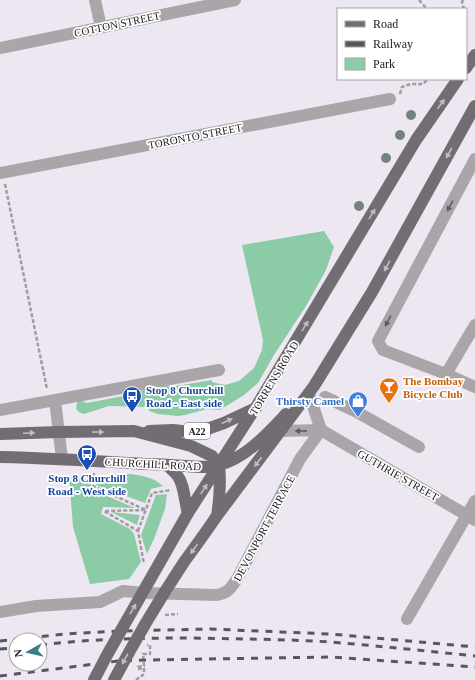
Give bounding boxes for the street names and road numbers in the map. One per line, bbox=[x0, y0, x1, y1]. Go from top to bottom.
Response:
street label: COTTON STREET bbox=[73, 9, 161, 39]
street label: TORONTO STREET bbox=[147, 121, 243, 151]
street label: TORRENS ROAD bbox=[247, 339, 301, 417]
road number: A22 bbox=[184, 423, 210, 439]
street label: GUTHRIE STREET bbox=[355, 447, 441, 503]
street label: CHURCHILL ROAD bbox=[105, 455, 202, 473]
street label: DEVONPORT TERRACE bbox=[231, 473, 297, 583]

